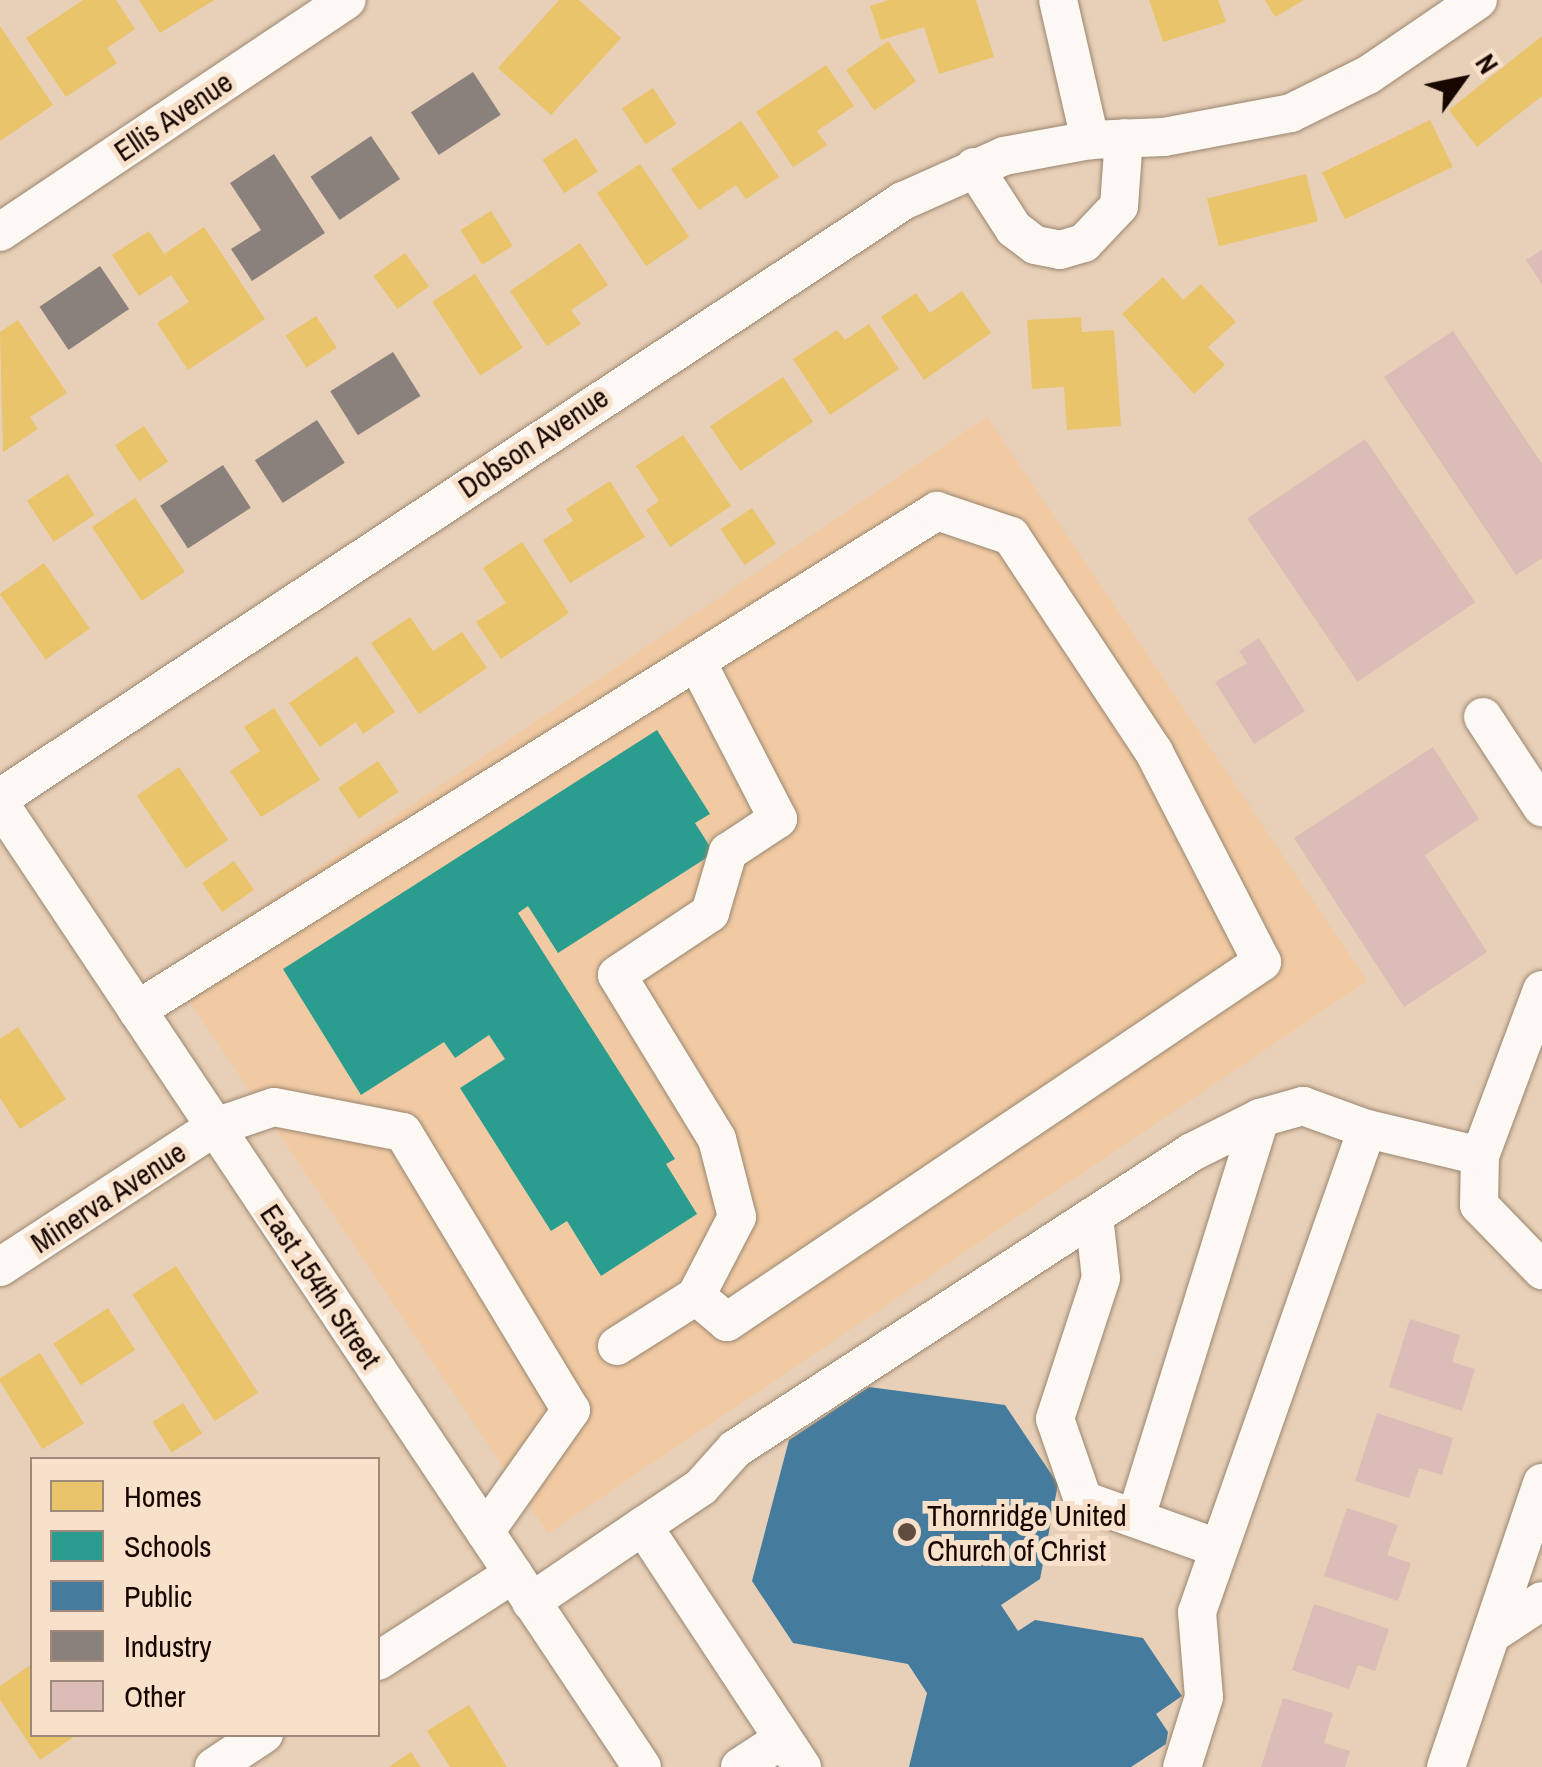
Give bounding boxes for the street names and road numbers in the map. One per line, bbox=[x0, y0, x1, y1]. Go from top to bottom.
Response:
street label: Ellis Avenue bbox=[106, 63, 240, 169]
street label: Dobson Avenue bbox=[451, 378, 615, 506]
street label: Minerva Avenue bbox=[23, 1133, 193, 1261]
street label: East 154th Street bbox=[253, 1197, 389, 1375]

